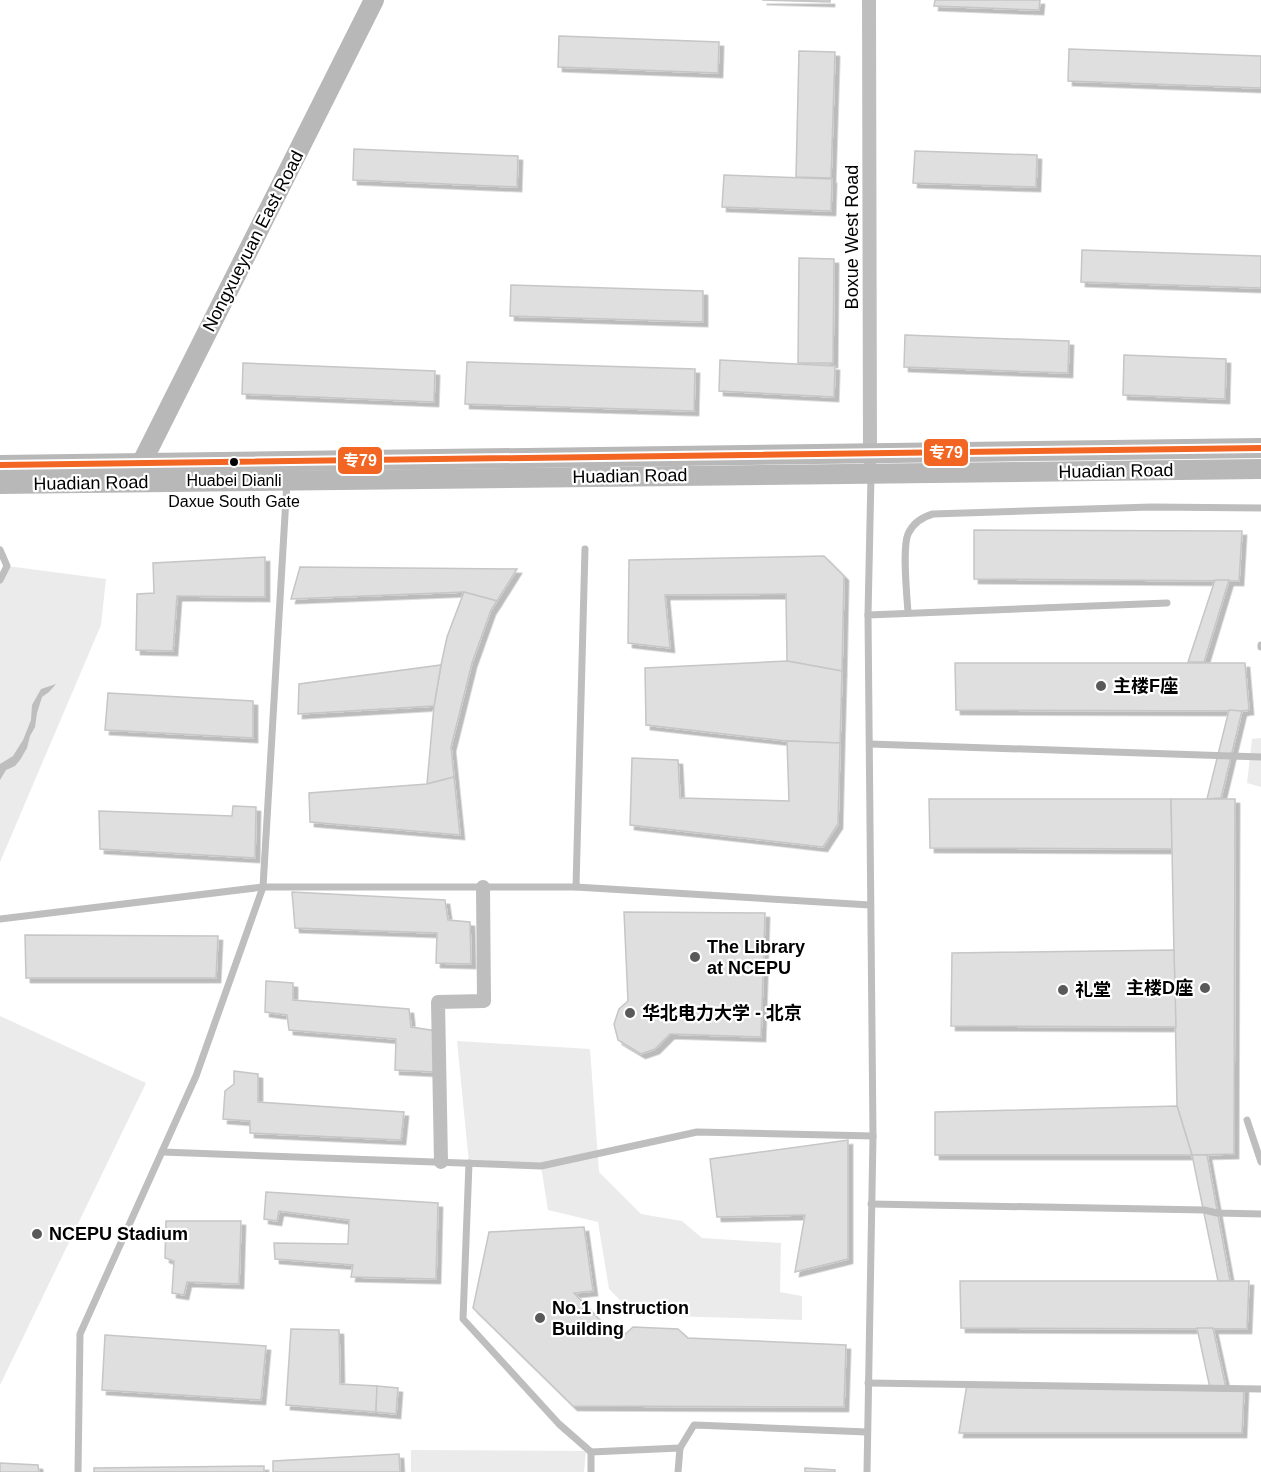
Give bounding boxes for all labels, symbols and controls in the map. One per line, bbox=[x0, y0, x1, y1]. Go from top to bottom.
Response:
street label: Nongxueyuan East Road bbox=[199, 147, 307, 335]
street label: Boxue West Road bbox=[842, 165, 862, 309]
line badge: 专79 bbox=[923, 438, 969, 467]
text: 专79 bbox=[929, 444, 963, 461]
line badge: 专79 bbox=[337, 446, 383, 475]
text: 专79 bbox=[343, 452, 377, 469]
marker: Huabei Dianli Daxue South Gate bbox=[228, 456, 240, 468]
street label: Huadian Road bbox=[1058, 460, 1174, 482]
street label: Huadian Road bbox=[572, 465, 688, 487]
street label: Huadian Road bbox=[33, 472, 149, 494]
place label: Huabei Dianli Daxue South Gate bbox=[168, 472, 300, 510]
place label: 主楼F座 bbox=[1113, 676, 1178, 696]
marker: 主楼F座 bbox=[1094, 679, 1108, 693]
place label: The Library at NCEPU bbox=[707, 937, 805, 978]
marker: The Library at NCEPU bbox=[688, 950, 702, 964]
place label: 主楼D座 bbox=[1126, 978, 1193, 998]
place label: 礼堂 bbox=[1075, 980, 1111, 1000]
marker: 主楼D座 bbox=[1198, 981, 1212, 995]
marker: 礼堂 bbox=[1056, 983, 1070, 997]
place label: 华北电力大学 - 北京 bbox=[642, 1003, 802, 1023]
marker: 华北电力大学 - 北京 bbox=[623, 1006, 637, 1020]
place label: NCEPU Stadium bbox=[49, 1224, 188, 1244]
marker: NCEPU Stadium bbox=[30, 1227, 44, 1241]
place label: No.1 Instruction Building bbox=[552, 1298, 689, 1339]
marker: No.1 Instruction Building bbox=[533, 1311, 547, 1325]

